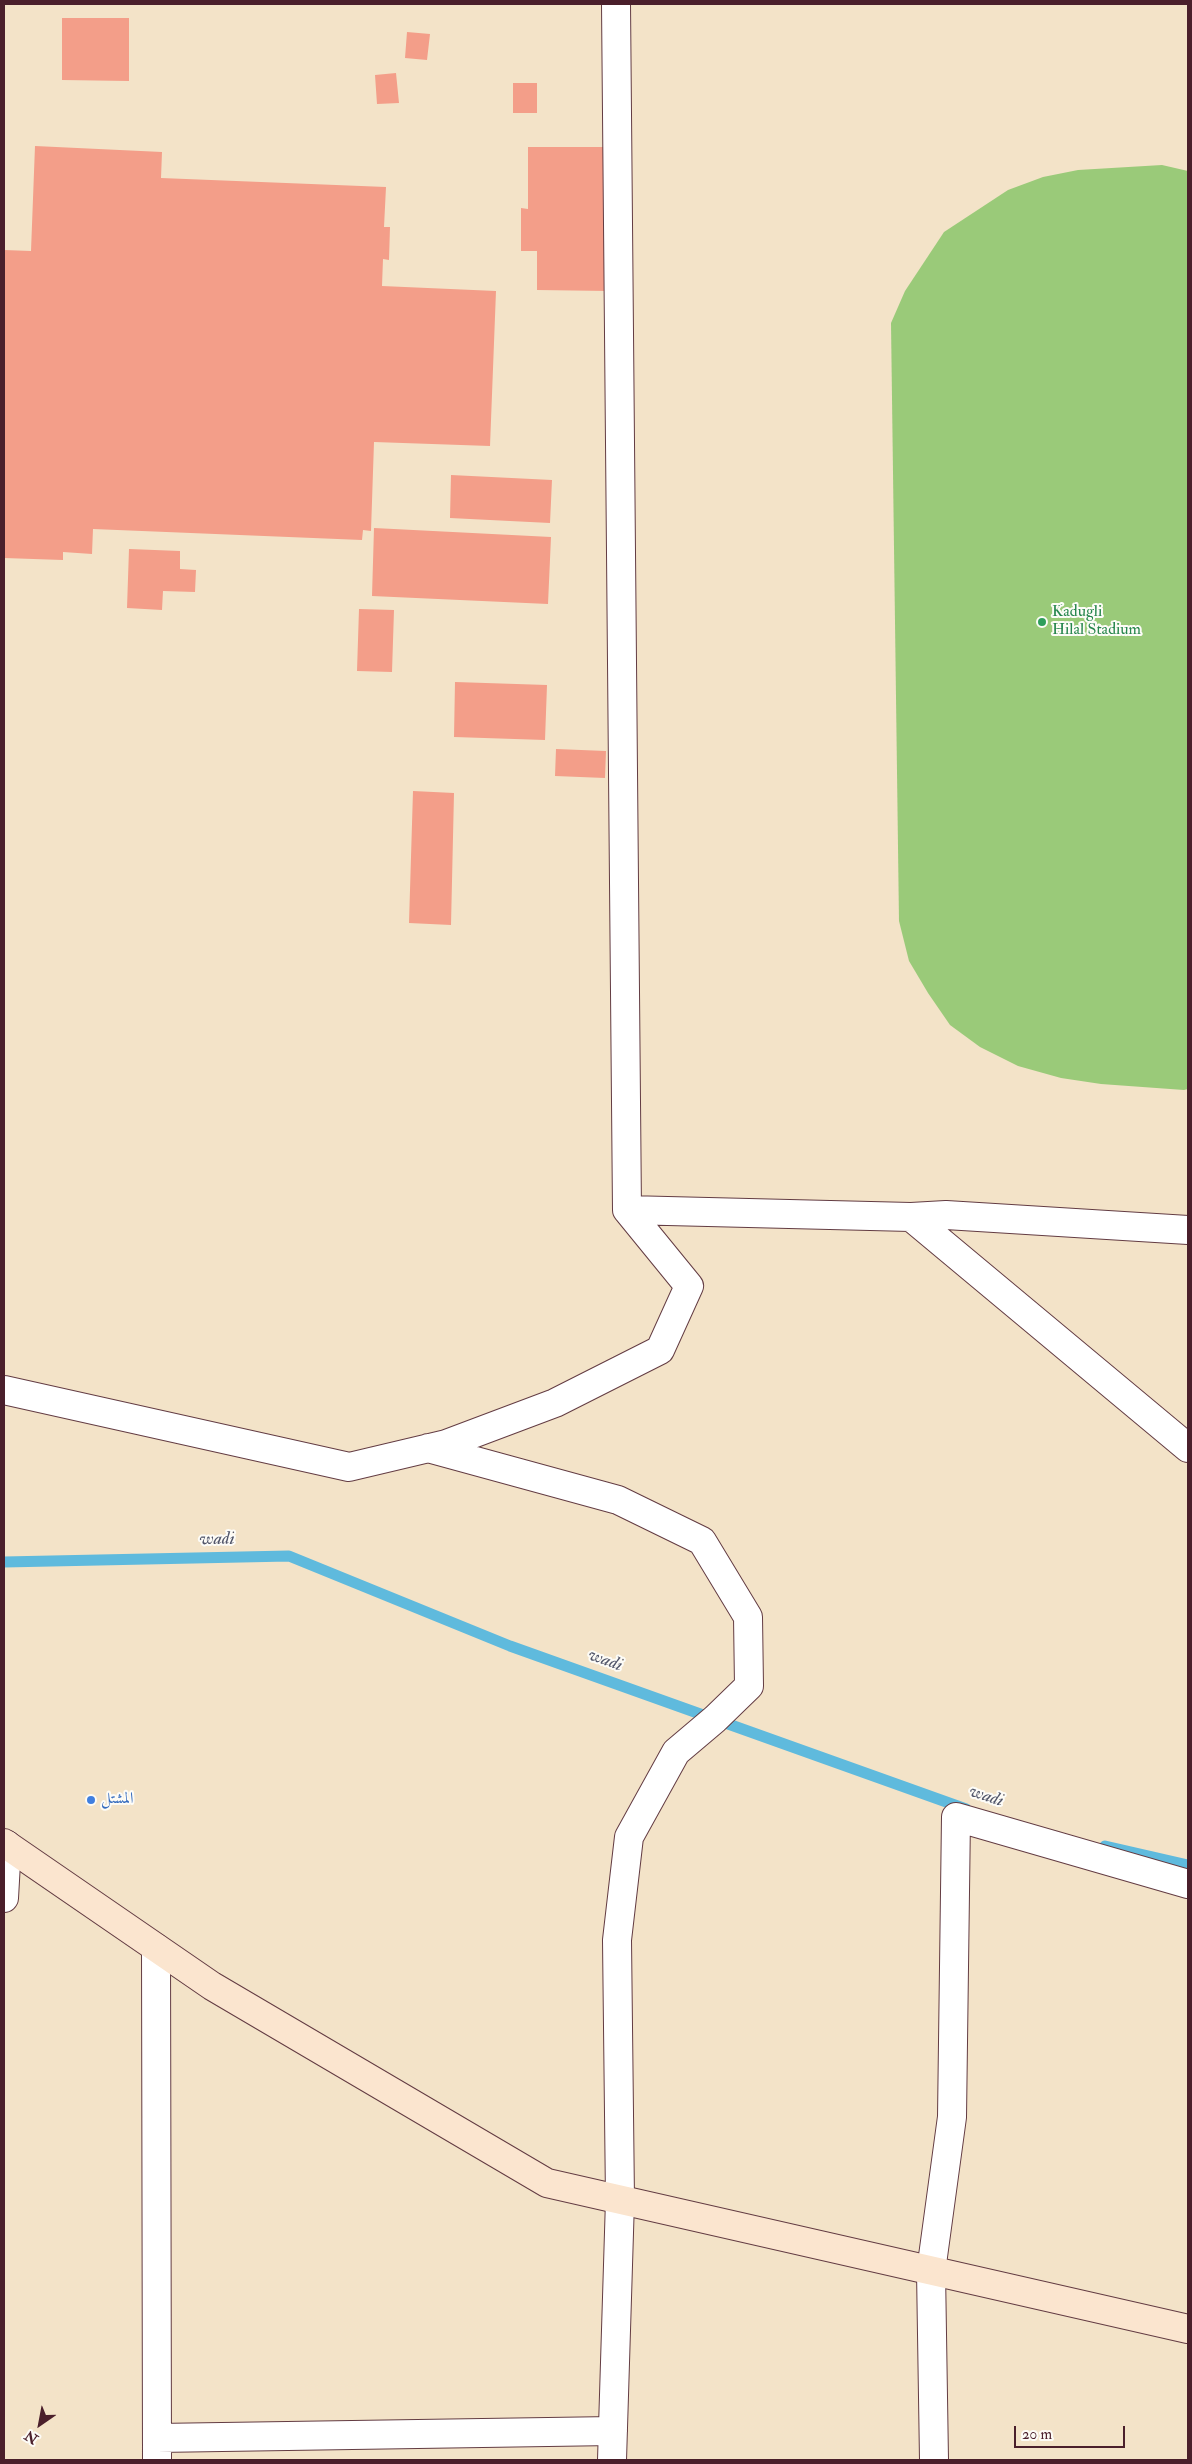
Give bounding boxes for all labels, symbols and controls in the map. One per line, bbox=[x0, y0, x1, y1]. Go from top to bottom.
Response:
place label: Kadugli Hilal Stadium bbox=[1052, 603, 1141, 641]
marker: Kadugli Hilal Stadium bbox=[1036, 616, 1048, 628]
water label: wadi bbox=[199, 1529, 235, 1551]
water label: wadi bbox=[585, 1645, 625, 1677]
water label: wadi bbox=[966, 1781, 1006, 1813]
place label: المشتل bbox=[101, 1790, 133, 1810]
marker: المشتل bbox=[85, 1794, 97, 1806]
north arrow bbox=[15, 2399, 65, 2449]
scale bar bbox=[1017, 2416, 1128, 2448]
text: 20 m bbox=[1022, 2425, 1052, 2444]
text: N bbox=[22, 2426, 41, 2448]

